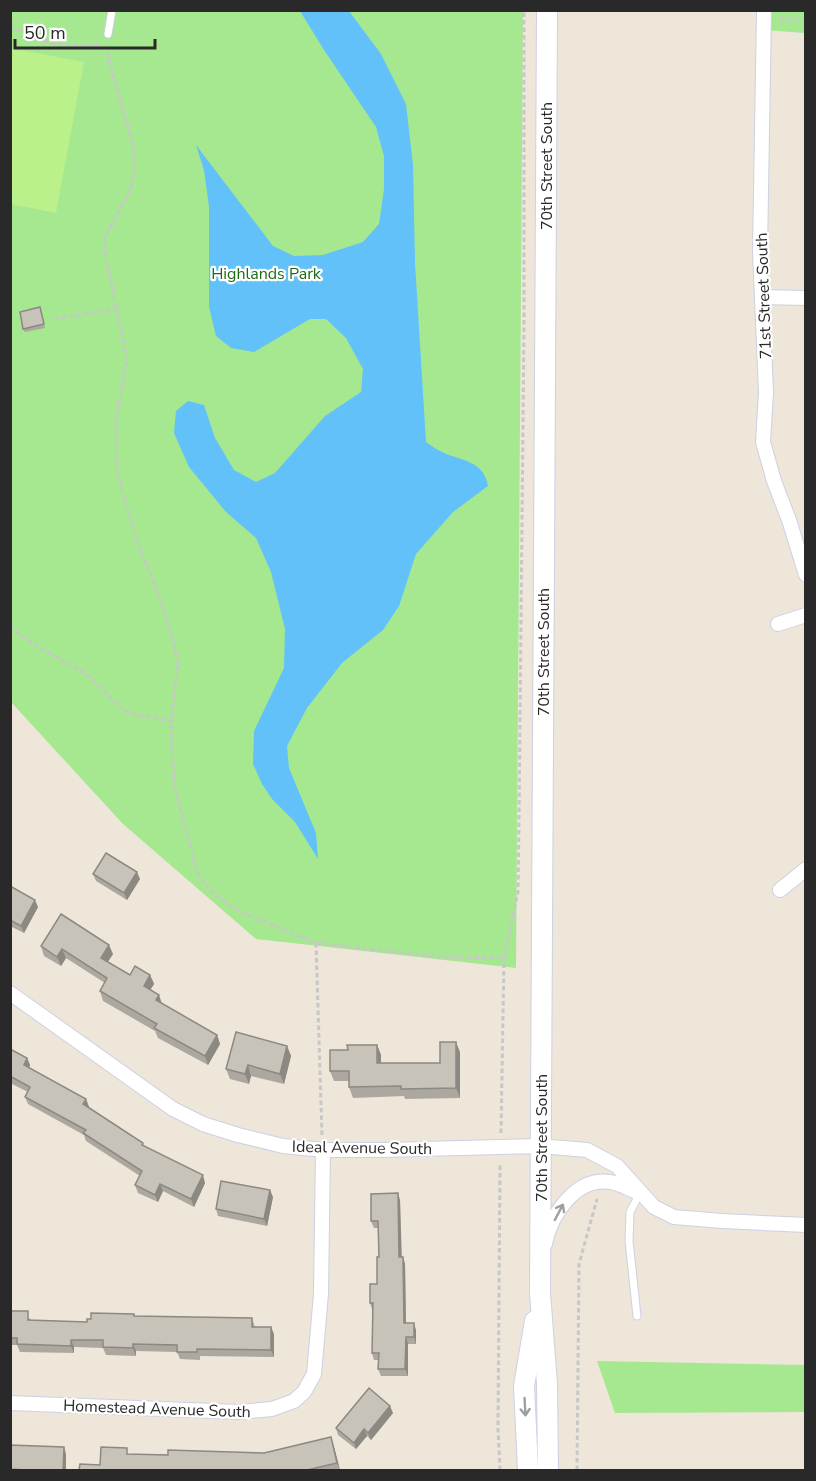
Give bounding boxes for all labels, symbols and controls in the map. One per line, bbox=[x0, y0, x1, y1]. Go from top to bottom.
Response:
scale bar bbox=[15, 12, 154, 50]
text: 50 m bbox=[24, 21, 66, 45]
street label: 70th Street South bbox=[536, 102, 558, 230]
street label: 71st Street South bbox=[751, 232, 777, 360]
park label: Highlands Park bbox=[211, 263, 322, 285]
street label: 70th Street South bbox=[533, 588, 555, 716]
street label: 70th Street South bbox=[531, 1074, 553, 1202]
street label: Ideal Avenue South bbox=[292, 1136, 432, 1160]
one-way arrow bbox=[554, 1203, 565, 1221]
street label: Homestead Avenue South bbox=[63, 1395, 251, 1423]
one-way arrow bbox=[519, 1397, 530, 1417]

